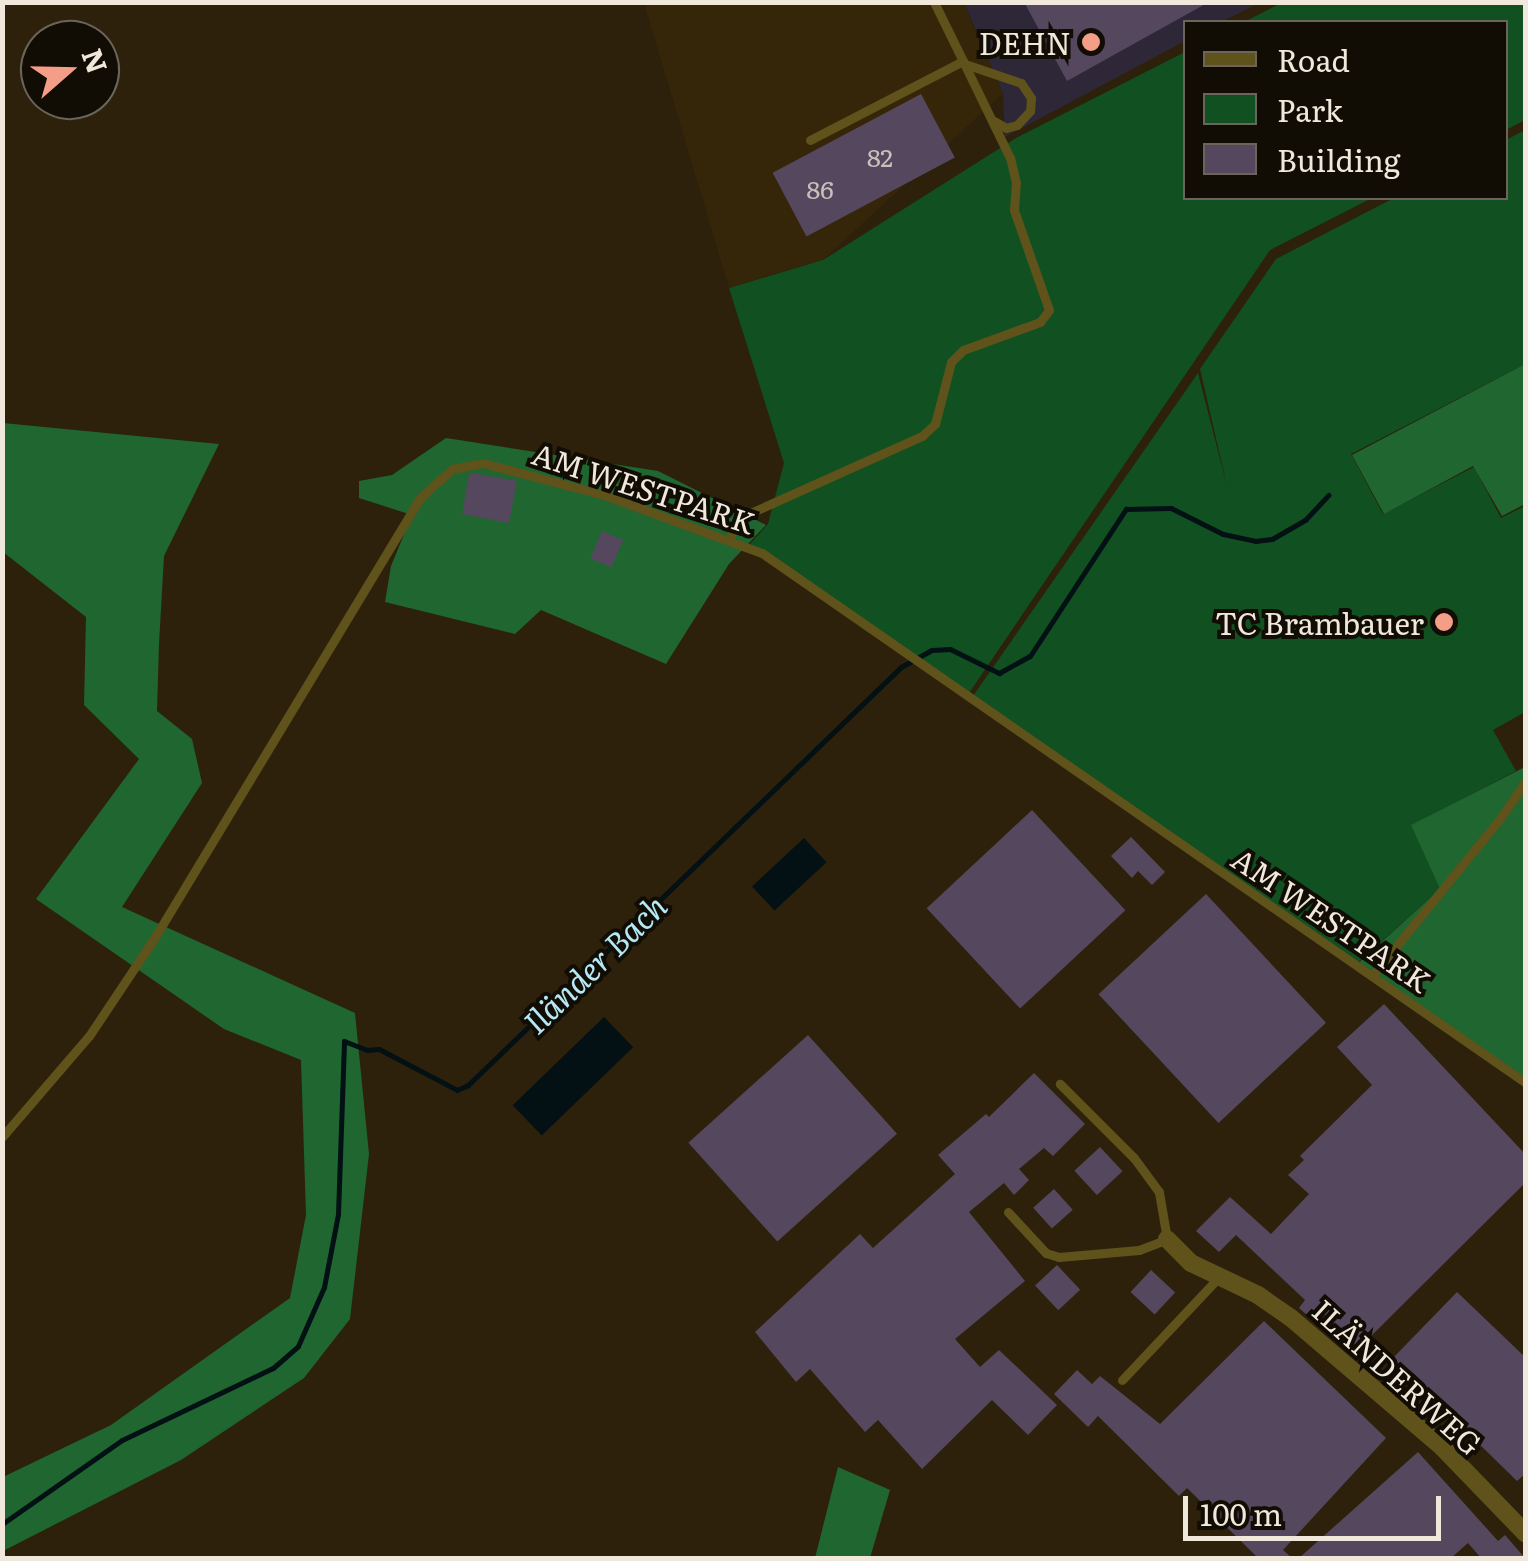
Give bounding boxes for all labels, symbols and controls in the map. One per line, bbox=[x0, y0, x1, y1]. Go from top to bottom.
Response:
north arrow bbox=[20, 20, 120, 120]
legend bbox=[1183, 20, 1508, 200]
place label: DEHN bbox=[979, 24, 1071, 60]
marker: DEHN bbox=[1080, 31, 1102, 53]
text: Road bbox=[1277, 37, 1350, 81]
text: N bbox=[73, 42, 120, 79]
text: Park bbox=[1277, 87, 1343, 131]
text: Building bbox=[1277, 137, 1401, 181]
house number: 82 bbox=[867, 142, 893, 172]
house number: 86 bbox=[806, 174, 834, 204]
street label: AM WESTPARK bbox=[528, 434, 760, 540]
place label: TC Brambauer bbox=[1215, 604, 1424, 640]
marker: TC Brambauer bbox=[1433, 611, 1455, 633]
street label: AM WESTPARK bbox=[1226, 839, 1438, 999]
water label: Iländer Bach bbox=[515, 886, 673, 1040]
street label: ILÄNDERWEG bbox=[1306, 1291, 1490, 1461]
scale bar bbox=[1188, 1476, 1446, 1538]
text: 100 m bbox=[1200, 1491, 1282, 1535]

